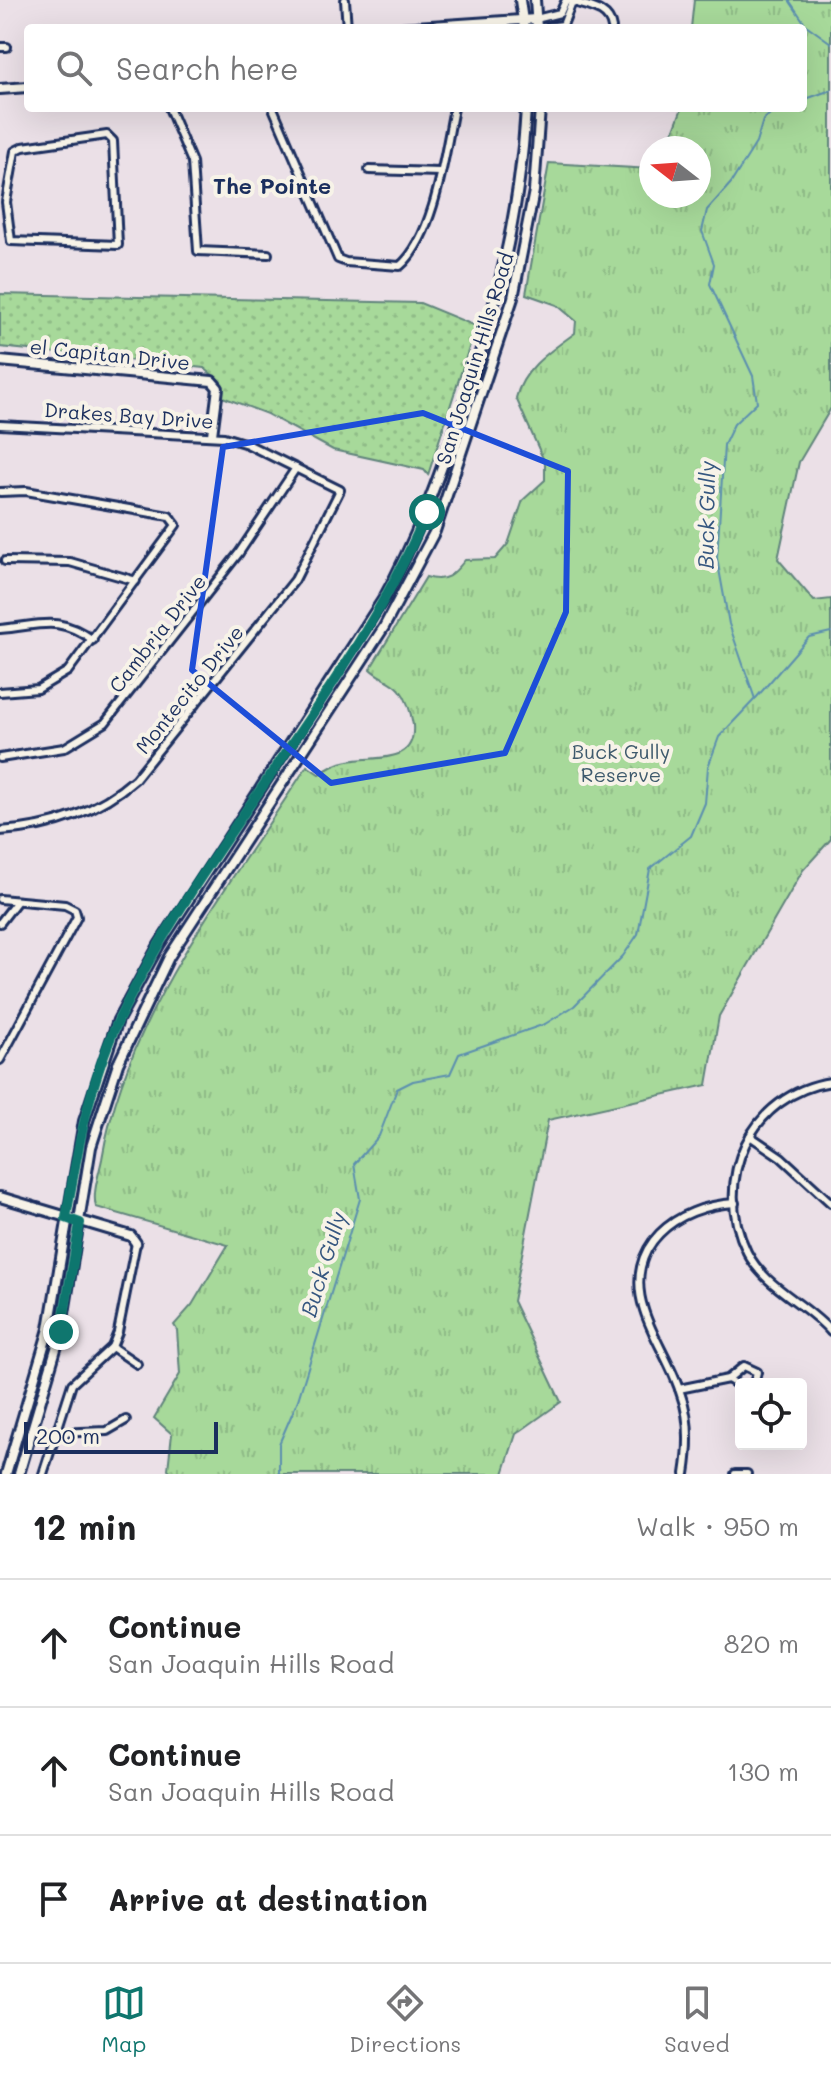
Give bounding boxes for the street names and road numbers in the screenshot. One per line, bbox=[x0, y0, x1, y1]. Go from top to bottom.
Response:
street label: San Joaquin Hills Road bbox=[429, 249, 519, 467]
street label: el Capitan Drive bbox=[29, 333, 191, 375]
street label: Drakes Bay Drive bbox=[43, 396, 215, 434]
street label: Cambria Drive bbox=[103, 569, 211, 697]
street label: Montecito Drive bbox=[129, 619, 249, 759]

